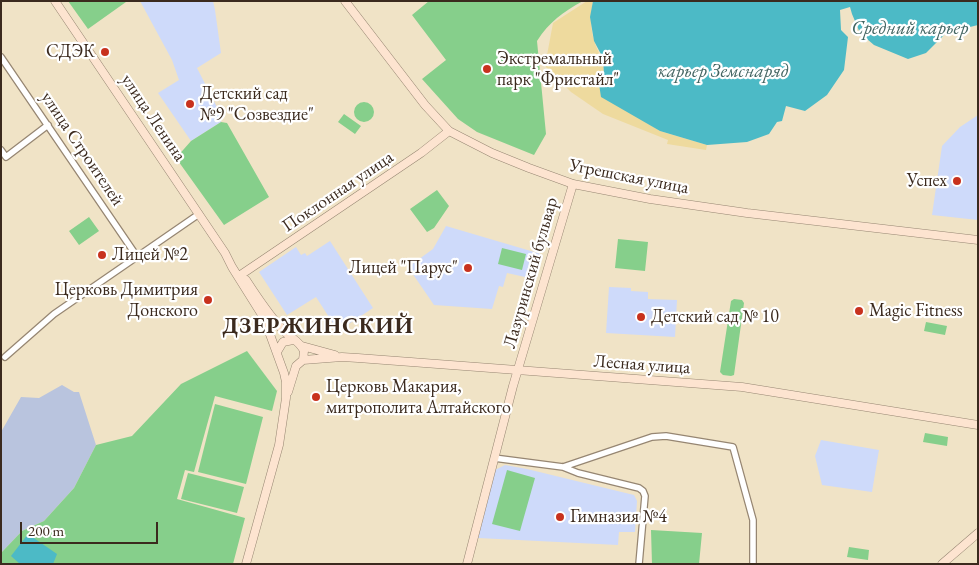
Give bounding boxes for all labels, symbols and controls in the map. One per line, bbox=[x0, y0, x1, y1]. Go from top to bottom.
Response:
water label: Средний карьер bbox=[852, 18, 968, 40]
place label: СДЭК bbox=[46, 41, 95, 63]
marker: СДЭК bbox=[99, 46, 111, 58]
place label: Экстремальный парк "Фристайл" bbox=[497, 48, 619, 90]
water label: карьер Земснаряд bbox=[658, 61, 788, 83]
marker: Экстремальный парк "Фристайл" bbox=[481, 63, 493, 75]
street label: улица Ленина bbox=[116, 70, 190, 166]
place label: Детский сад №9 "Созвездие" bbox=[200, 83, 314, 126]
street label: улица Строителей bbox=[36, 88, 128, 210]
marker: Детский сад №9 "Созвездие" bbox=[184, 98, 196, 110]
street label: Поклонная улица bbox=[278, 147, 398, 237]
street label: Угрешская улица bbox=[567, 155, 691, 199]
place label: Успех bbox=[907, 170, 947, 192]
marker: Успех bbox=[951, 175, 963, 187]
street label: Лазуринский бульвар bbox=[499, 195, 563, 351]
place label: Лицей №2 bbox=[112, 244, 188, 266]
marker: Лицей №2 bbox=[96, 249, 108, 261]
place label: Лицей "Парус" bbox=[349, 257, 458, 279]
marker: Лицей "Парус" bbox=[462, 262, 474, 274]
place label: Церковь Димитрия Донского bbox=[55, 279, 198, 322]
marker: Церковь Димитрия Донского bbox=[202, 294, 214, 306]
place label: Magic Fitness bbox=[869, 300, 963, 322]
marker: Magic Fitness bbox=[853, 305, 865, 317]
place label: Детский сад № 10 bbox=[651, 306, 779, 328]
marker: Детский сад № 10 bbox=[635, 311, 647, 323]
district label: ДЗЕРЖИНСКИЙ bbox=[221, 314, 415, 340]
street label: Лесная улица bbox=[593, 351, 691, 379]
place label: Церковь Макария, митрополита Алтайского bbox=[326, 376, 511, 418]
marker: Церковь Макария, митрополита Алтайского bbox=[310, 391, 322, 403]
place label: Гимназия №4 bbox=[570, 506, 667, 528]
marker: Гимназия №4 bbox=[554, 511, 566, 523]
scale bar bbox=[22, 512, 160, 544]
text: 200 m bbox=[28, 521, 64, 540]

